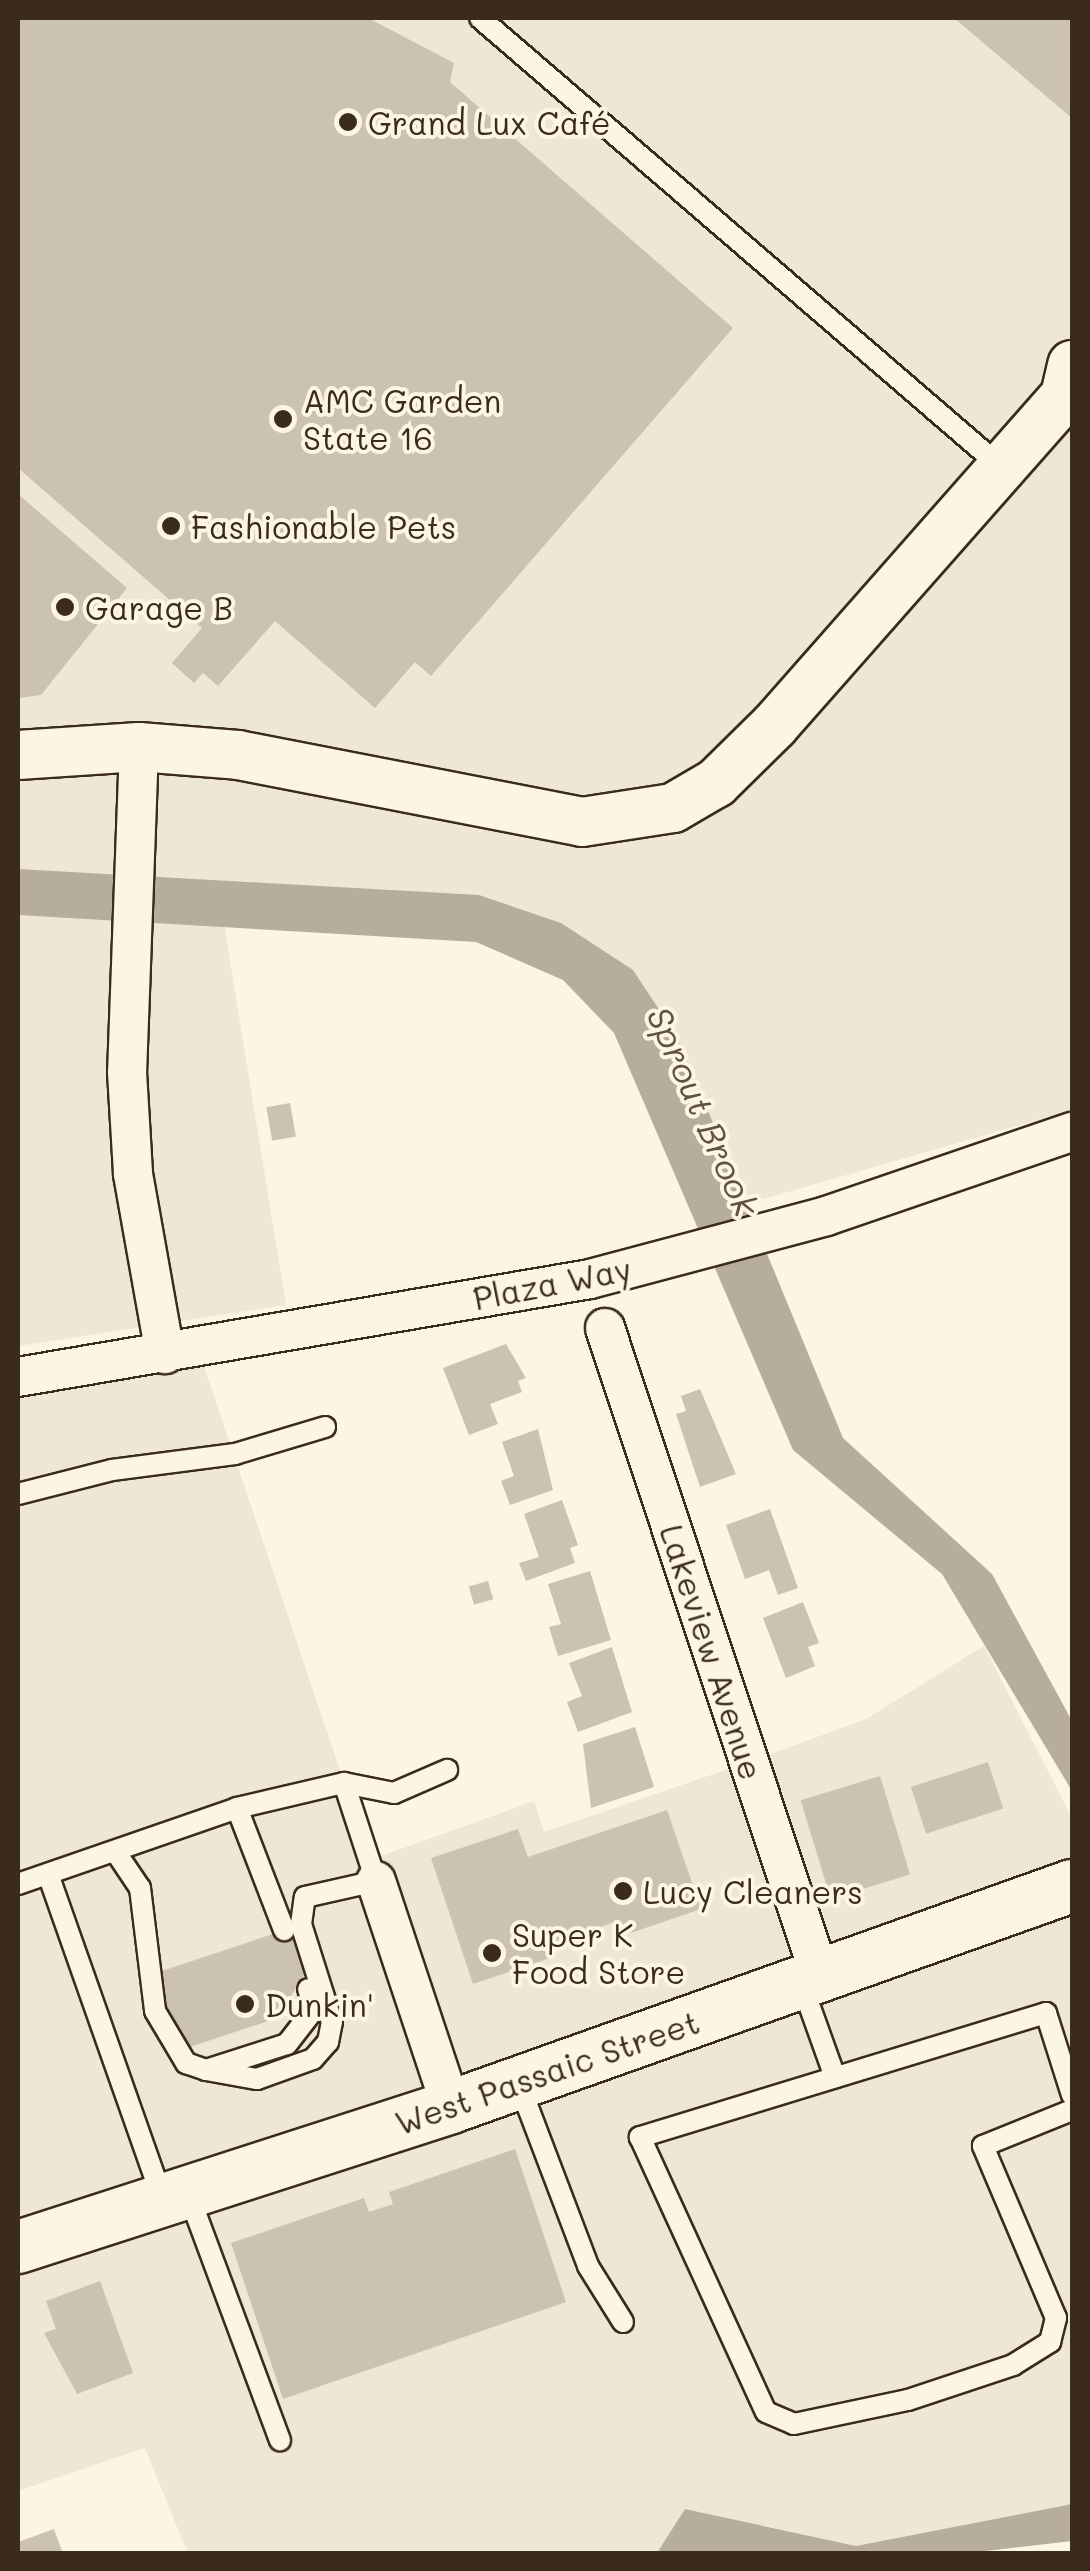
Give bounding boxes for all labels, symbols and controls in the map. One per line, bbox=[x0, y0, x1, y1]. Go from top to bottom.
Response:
place label: Grand Lux Café bbox=[368, 103, 611, 141]
marker: Grand Lux Café bbox=[337, 111, 359, 133]
place label: AMC Garden State 16 bbox=[303, 382, 501, 457]
marker: AMC Garden State 16 bbox=[272, 408, 294, 430]
place label: Fashionable Pets bbox=[191, 507, 456, 545]
marker: Fashionable Pets bbox=[160, 515, 182, 537]
place label: Garage B bbox=[85, 588, 233, 626]
marker: Garage B bbox=[54, 596, 76, 618]
water label: Sprout Brook bbox=[639, 1000, 769, 1222]
street label: Plaza Way bbox=[470, 1249, 634, 1317]
street label: Lakeview Avenue bbox=[653, 1520, 771, 1784]
place label: Lucy Cleaners bbox=[643, 1872, 863, 1910]
marker: Lucy Cleaners bbox=[612, 1880, 634, 1902]
place label: Super K Food Store bbox=[512, 1916, 685, 1991]
marker: Super K Food Store bbox=[481, 1942, 503, 1964]
place label: Dunkin' bbox=[265, 1985, 374, 2023]
marker: Dunkin' bbox=[234, 1993, 256, 2015]
street label: West Passaic Street bbox=[390, 2002, 704, 2142]

